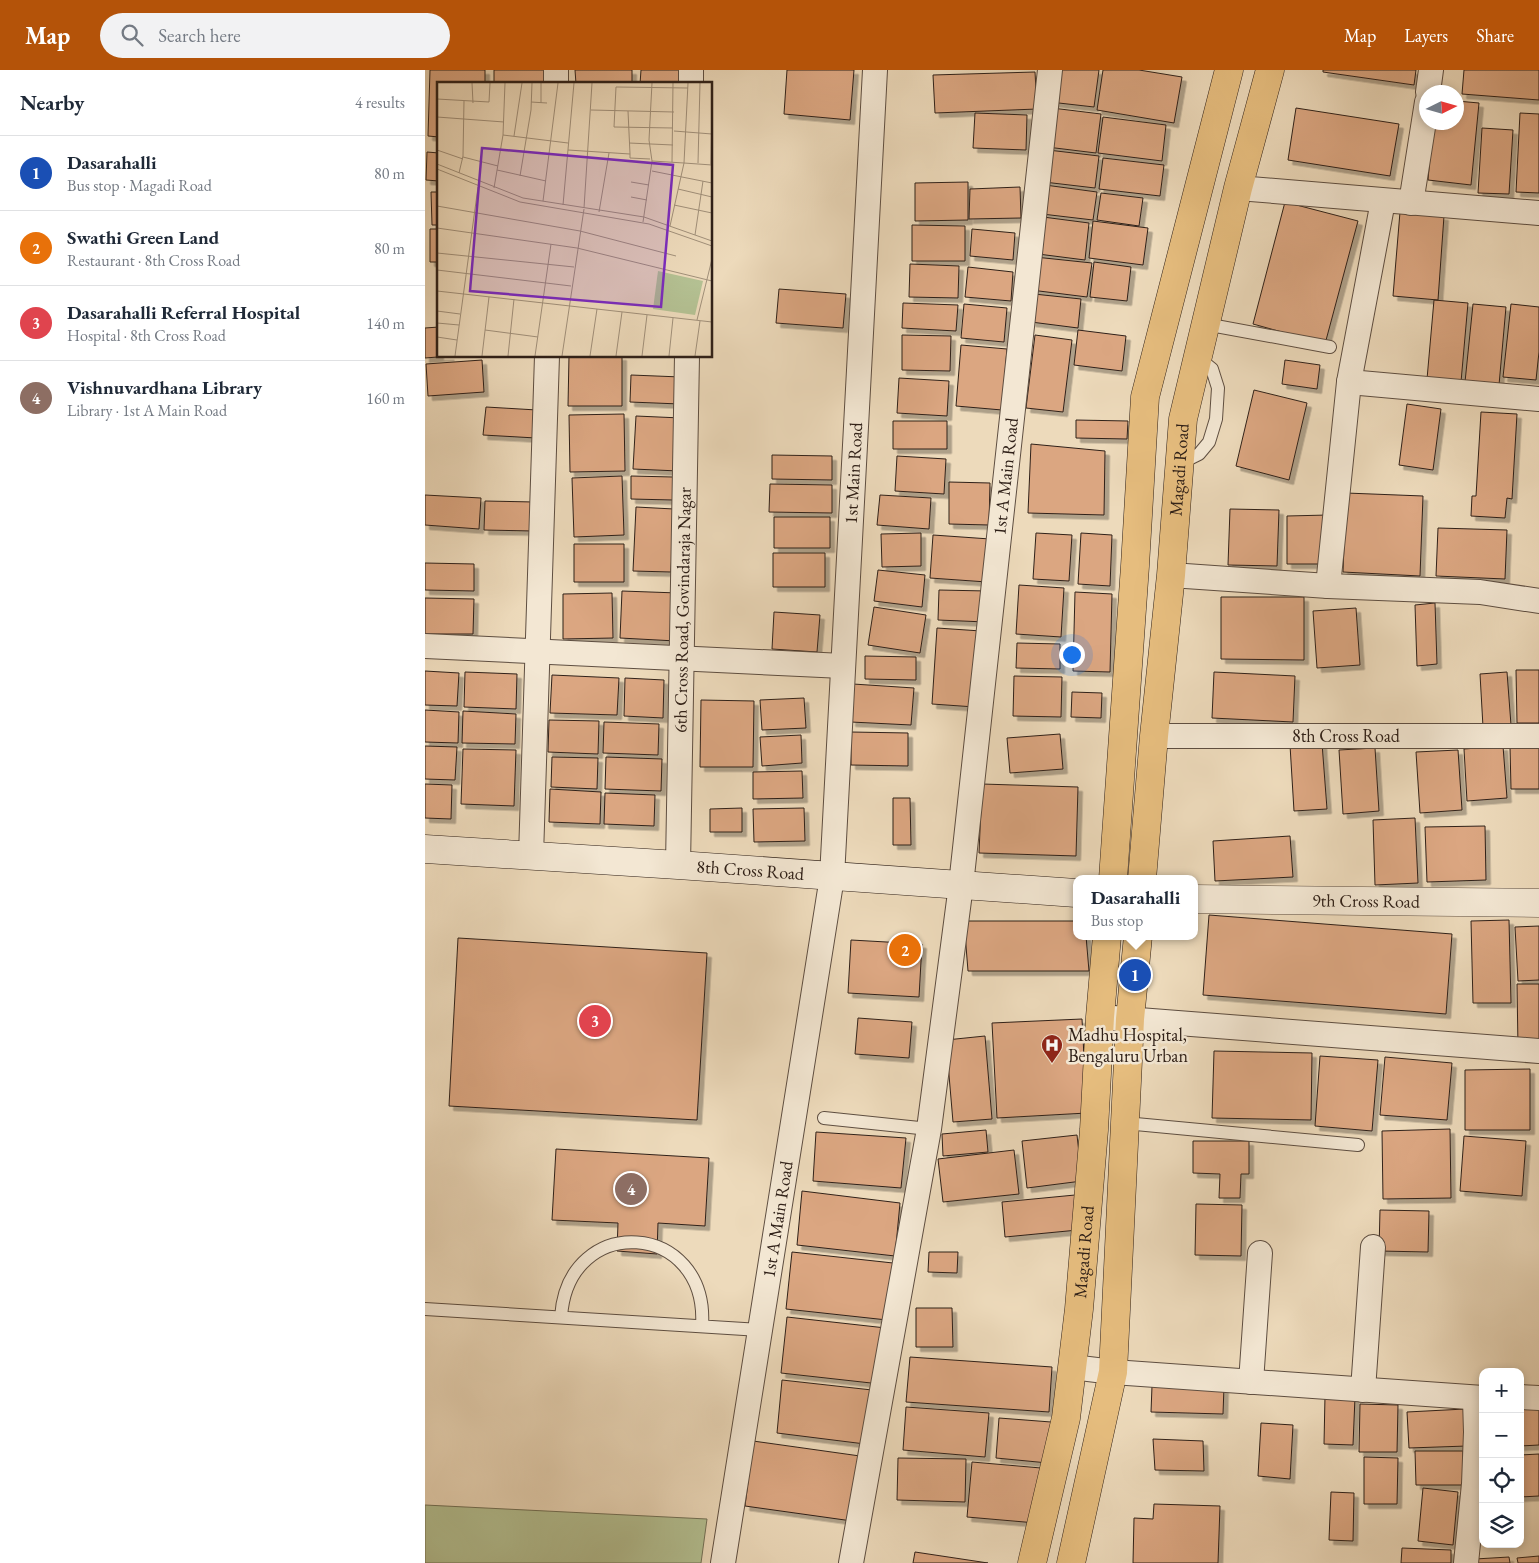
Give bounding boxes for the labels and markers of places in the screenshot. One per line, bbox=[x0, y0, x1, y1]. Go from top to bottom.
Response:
pin: 2 bbox=[889, 931, 921, 969]
pin: 1 bbox=[1119, 956, 1151, 994]
pin: 3 bbox=[579, 1002, 611, 1040]
place label: Madhu Hospital, Bengaluru Urban bbox=[1068, 1023, 1188, 1067]
hospital icon: Madhu Hospital, Bengaluru Urban bbox=[1040, 1033, 1064, 1064]
pin: 4 bbox=[615, 1170, 647, 1208]

